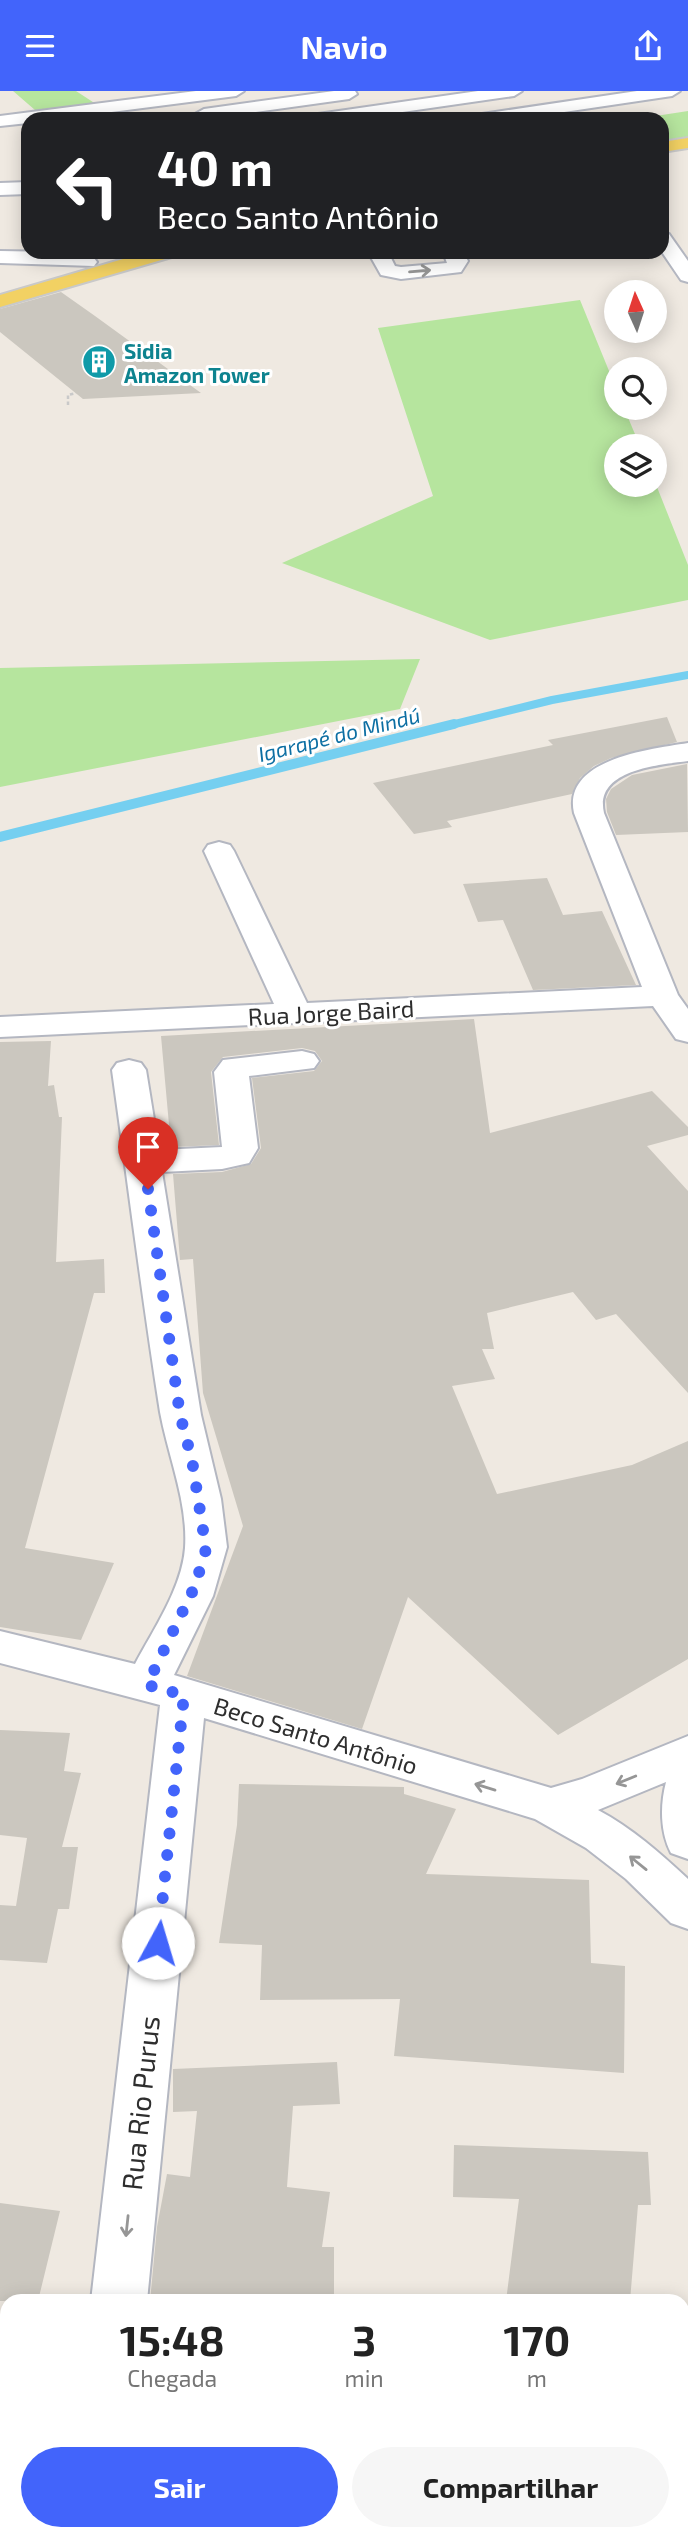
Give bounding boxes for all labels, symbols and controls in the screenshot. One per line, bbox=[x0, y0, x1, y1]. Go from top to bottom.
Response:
icon: menu bbox=[21, 27, 59, 65]
text: Navio bbox=[300, 27, 388, 65]
icon: share bbox=[629, 27, 667, 65]
text: 40 m bbox=[157, 137, 273, 196]
icon: left bbox=[42, 140, 133, 231]
text: Beco Santo Antônio bbox=[157, 197, 439, 235]
one-way arrow bbox=[408, 264, 431, 277]
north arrow bbox=[604, 280, 667, 343]
map controls bbox=[604, 280, 667, 497]
place label: Sidia Amazon Tower bbox=[124, 338, 270, 387]
building icon: Sidia Amazon Tower bbox=[80, 343, 118, 381]
button: search bbox=[604, 357, 667, 420]
button: layers bbox=[604, 434, 667, 497]
water label: Igarapé do Mindú bbox=[255, 702, 423, 766]
street label: Rua Jorge Baird bbox=[247, 993, 415, 1031]
pin bbox=[118, 1117, 178, 1189]
icon: arrive bbox=[129, 1128, 167, 1166]
street label: Beco Santo Antônio bbox=[211, 1690, 421, 1780]
one-way arrow bbox=[615, 1775, 637, 1788]
one-way arrow bbox=[475, 1779, 497, 1792]
one-way arrow bbox=[630, 1855, 648, 1870]
position arrow bbox=[121, 1906, 195, 1980]
street label: Rua Rio Purus bbox=[114, 2014, 166, 2192]
one-way arrow bbox=[120, 2214, 133, 2237]
text: 15:48 bbox=[120, 2314, 225, 2364]
text: 3 bbox=[352, 2314, 376, 2364]
text: 170 bbox=[503, 2314, 570, 2364]
text: Chegada bbox=[127, 2364, 217, 2392]
text: min bbox=[344, 2364, 384, 2392]
text: m bbox=[527, 2364, 547, 2392]
button: Sair bbox=[21, 2447, 338, 2527]
button: Compartilhar bbox=[352, 2447, 669, 2527]

